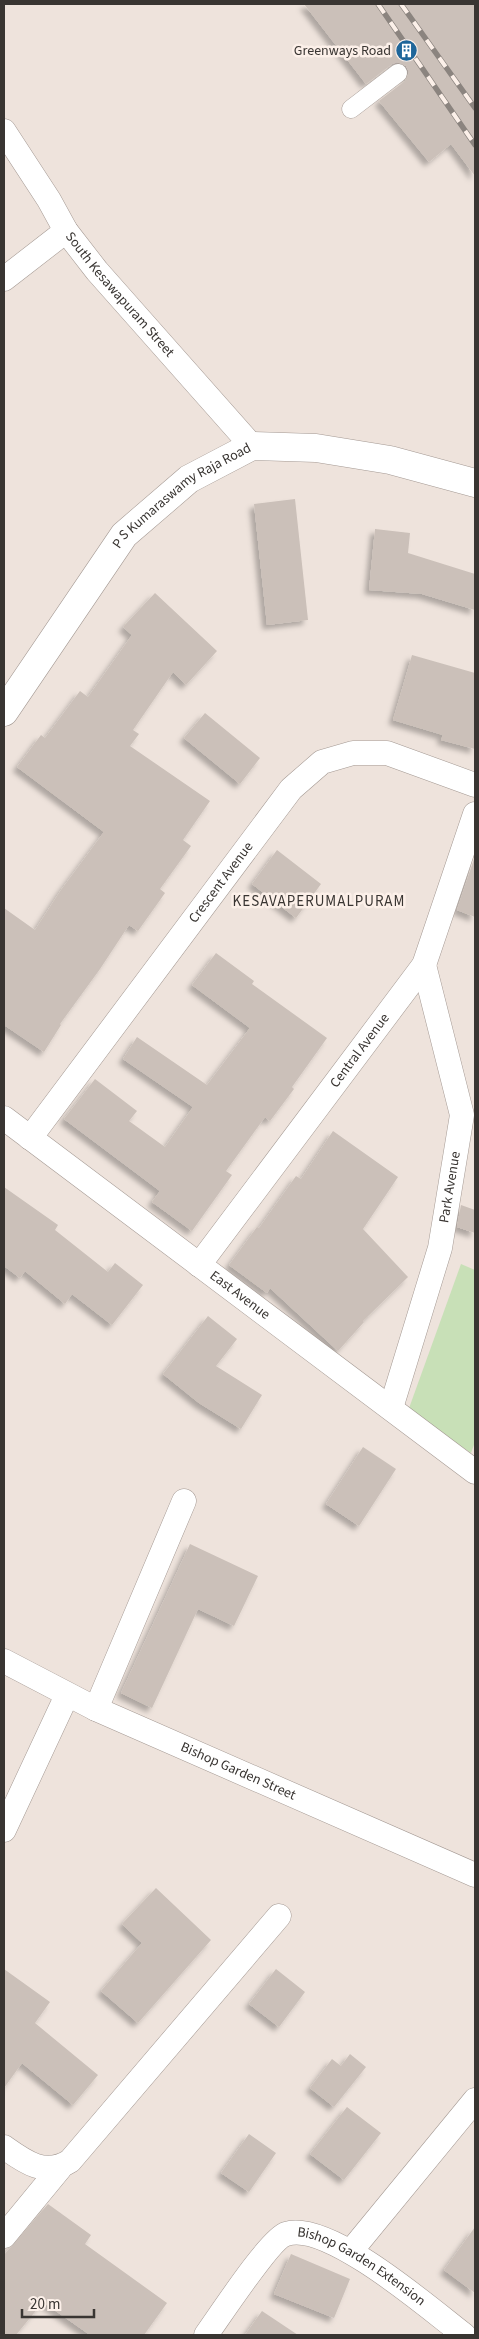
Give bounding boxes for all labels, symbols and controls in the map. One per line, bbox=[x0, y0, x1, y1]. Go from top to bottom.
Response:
building icon: Greenways Road bbox=[395, 39, 419, 63]
place label: Greenways Road bbox=[294, 41, 391, 61]
street label: South Kesawapuram Street bbox=[60, 228, 179, 362]
street label: P S Kumaraswamy Raja Road bbox=[108, 438, 255, 553]
street label: Crescent Avenue bbox=[184, 838, 258, 927]
district label: KESAVAPERUMALPURAM bbox=[233, 891, 405, 912]
street label: Central Avenue bbox=[325, 1009, 394, 1092]
street label: Park Avenue bbox=[434, 1150, 466, 1224]
street label: East Avenue bbox=[206, 1266, 274, 1325]
street label: Bishop Garden Street bbox=[177, 1737, 299, 1805]
street label: Bishop Garden Extension bbox=[296, 2222, 430, 2311]
scale bar bbox=[22, 2286, 95, 2318]
text: 20 m bbox=[30, 2294, 60, 2315]

